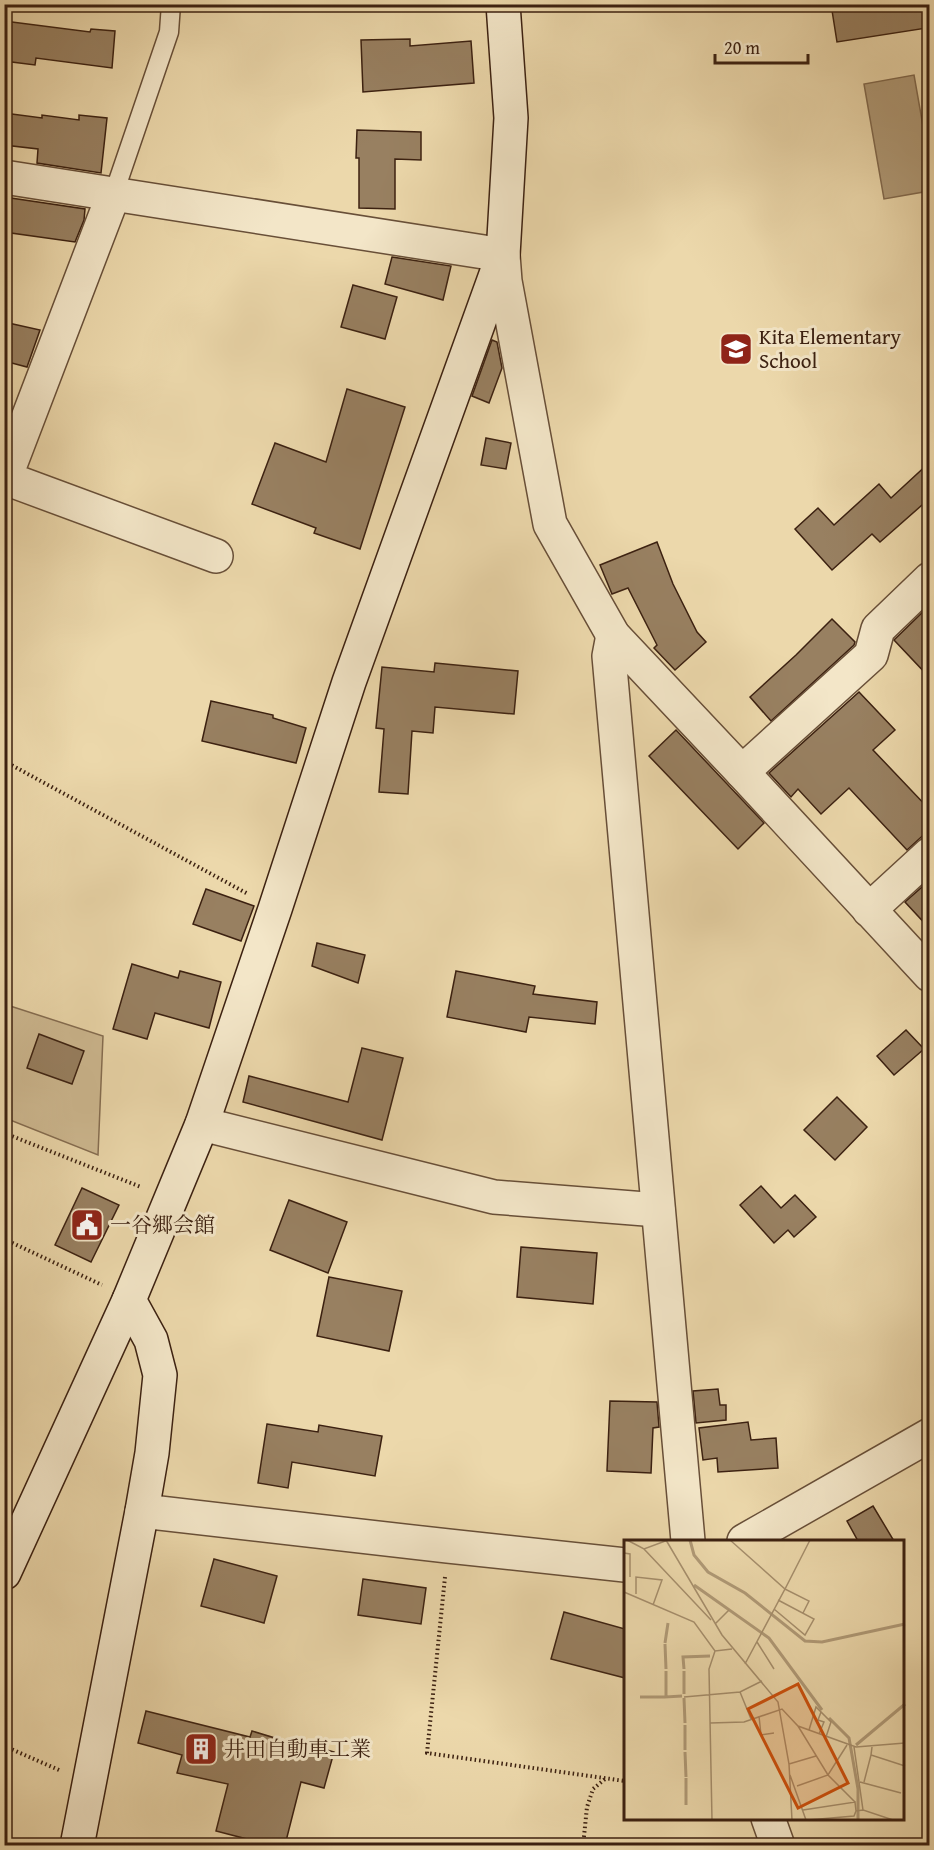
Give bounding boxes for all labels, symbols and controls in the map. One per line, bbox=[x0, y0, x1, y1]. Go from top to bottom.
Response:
scale bar bbox=[715, 27, 808, 65]
text: 20 m bbox=[724, 34, 760, 61]
place label: Kita Elementary School bbox=[759, 321, 901, 376]
school or university icon: Kita Elementary School bbox=[718, 331, 754, 367]
public building icon: 一谷郷会館 bbox=[69, 1207, 105, 1243]
place label: 一谷郷会館 bbox=[110, 1209, 215, 1240]
inset map bbox=[624, 1540, 904, 1820]
building icon: 井田自動車工業 bbox=[183, 1731, 219, 1767]
place label: 井田自動車工業 bbox=[224, 1733, 371, 1764]

